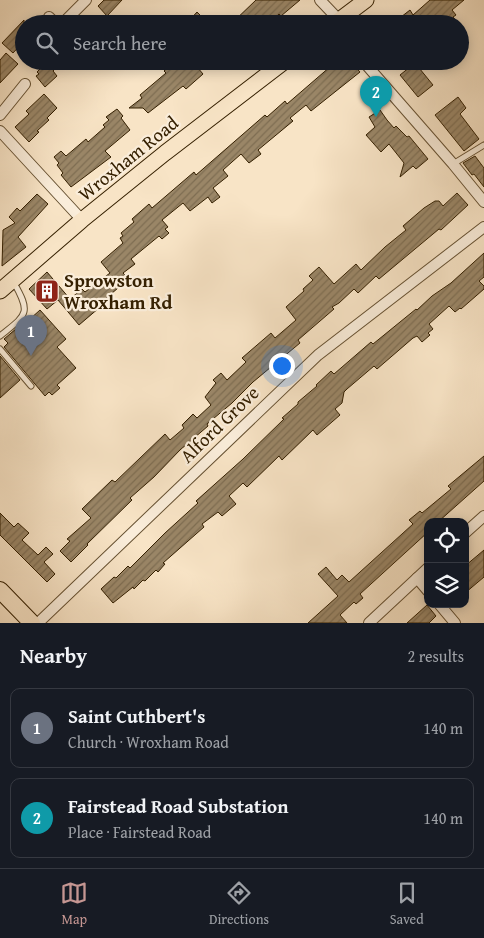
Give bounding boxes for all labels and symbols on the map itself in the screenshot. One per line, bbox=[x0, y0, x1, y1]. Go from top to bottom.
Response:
pin: 2 bbox=[360, 76, 392, 117]
street label: Wroxham Road bbox=[72, 108, 185, 207]
place label: Sprowston Wroxham Rd bbox=[64, 266, 173, 316]
building icon: Sprowston Wroxham Rd bbox=[34, 278, 60, 304]
pin: 1 bbox=[15, 315, 47, 356]
your location bbox=[269, 353, 295, 379]
street label: Alford Grove bbox=[173, 379, 265, 469]

